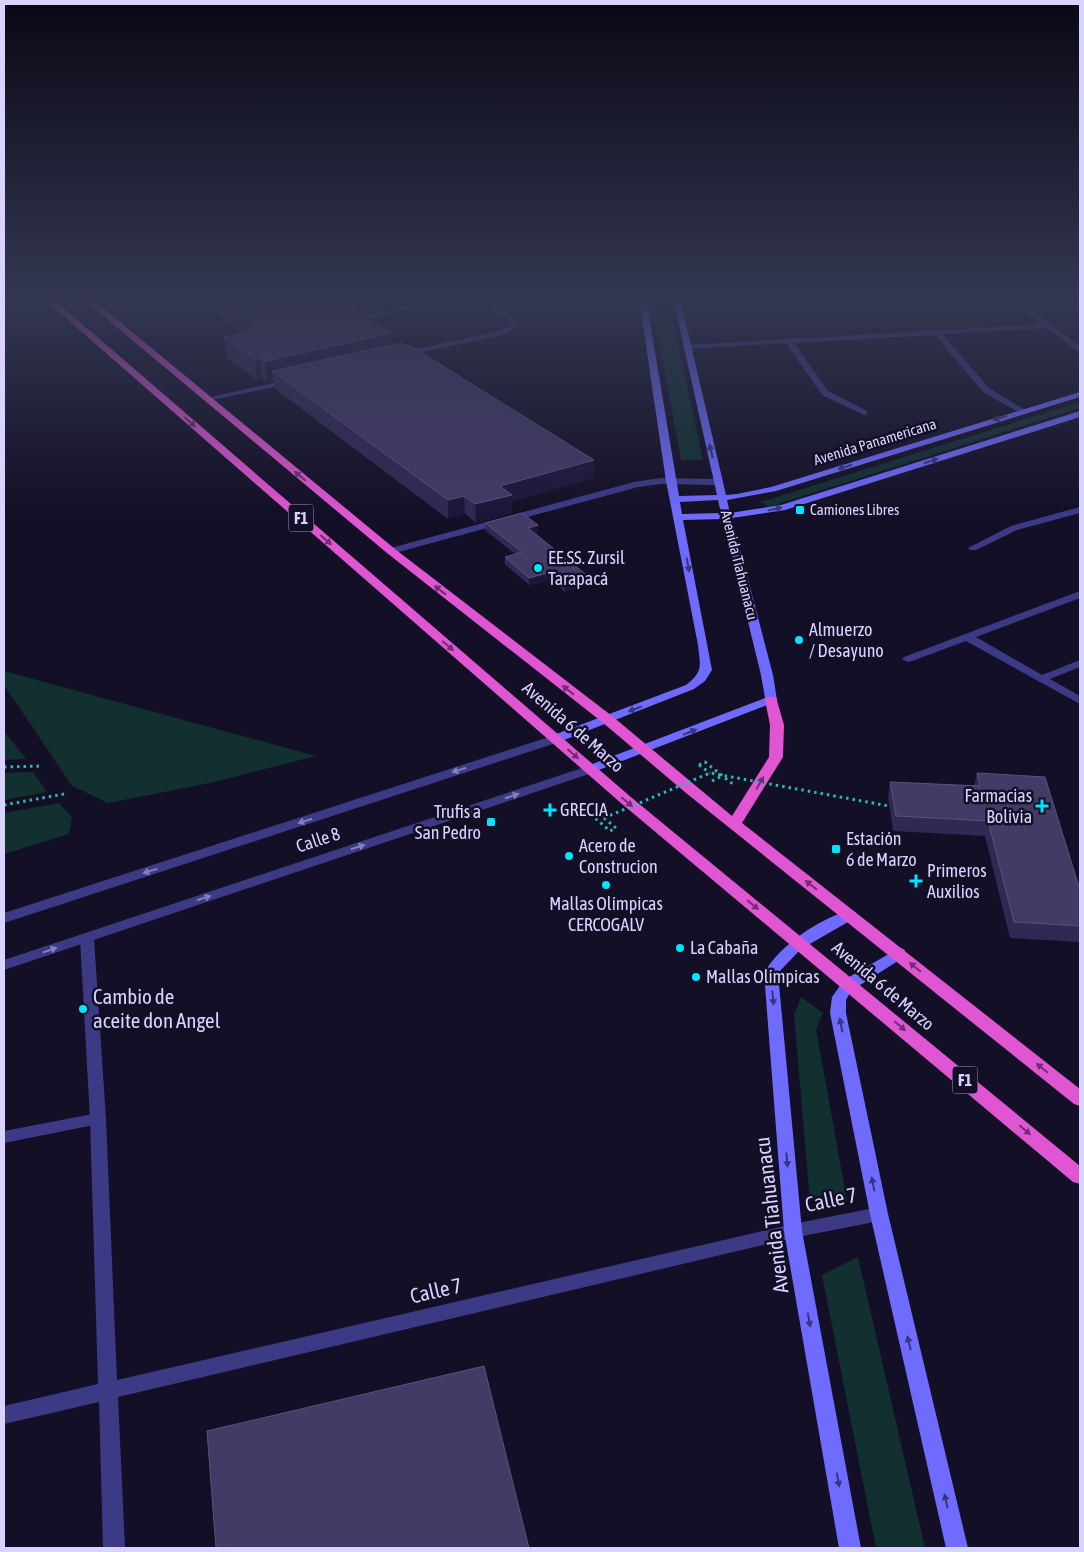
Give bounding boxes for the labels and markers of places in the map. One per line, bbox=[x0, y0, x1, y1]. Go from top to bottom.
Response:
place label: Camiones Libres bbox=[810, 501, 899, 518]
marker: Camiones Libres bbox=[794, 504, 806, 516]
place label: EE.SS. Zursil Tarapacá bbox=[548, 547, 625, 589]
marker: EE.SS. Zursil Tarapacá bbox=[532, 562, 544, 574]
place label: Almuerzo / Desayuno bbox=[809, 619, 884, 661]
marker: Almuerzo / Desayuno bbox=[793, 634, 805, 646]
place label: Farmacias Bolivia bbox=[965, 785, 1032, 827]
place label: GRECIA bbox=[560, 799, 608, 820]
marker: Farmacias Bolivia bbox=[1036, 800, 1048, 812]
place label: Trufis a San Pedro bbox=[415, 801, 481, 843]
marker: GRECIA bbox=[544, 804, 556, 816]
marker: Trufis a San Pedro bbox=[485, 816, 497, 828]
place label: Estación 6 de Marzo bbox=[846, 828, 917, 870]
place label: Acero de Construcion bbox=[579, 835, 658, 877]
marker: Estación 6 de Marzo bbox=[830, 843, 842, 855]
marker: Acero de Construcion bbox=[563, 850, 575, 862]
place label: Primeros Auxilios bbox=[927, 860, 987, 902]
marker: Primeros Auxilios bbox=[909, 874, 923, 888]
marker: Mallas Olímpicas CERCOGALV bbox=[600, 879, 612, 891]
place label: Mallas Olímpicas CERCOGALV bbox=[549, 893, 663, 935]
place label: La Cabaña bbox=[690, 937, 758, 958]
marker: La Cabaña bbox=[674, 942, 686, 954]
place label: Mallas Olímpicas bbox=[706, 966, 820, 987]
marker: Mallas Olímpicas bbox=[690, 971, 702, 983]
place label: Cambio de aceite don Angel bbox=[93, 984, 221, 1032]
marker: Cambio de aceite don Angel bbox=[77, 1003, 89, 1015]

